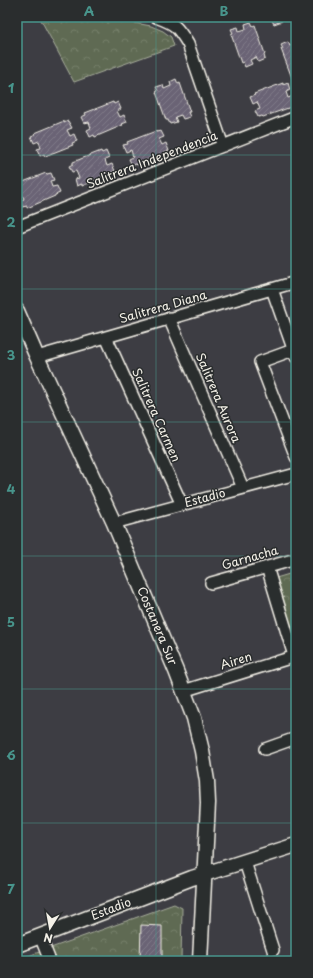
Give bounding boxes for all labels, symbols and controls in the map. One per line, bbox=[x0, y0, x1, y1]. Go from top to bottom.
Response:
text: A bbox=[84, 1, 94, 20]
text: B bbox=[220, 1, 229, 20]
text: 1 bbox=[8, 78, 14, 97]
street label: Salitrera Independencia bbox=[83, 125, 221, 192]
text: 2 bbox=[6, 212, 16, 231]
street label: Salitrera Diana bbox=[117, 285, 209, 327]
text: 3 bbox=[7, 345, 16, 364]
street label: Salitrera Aurora bbox=[192, 350, 246, 446]
street label: Salitrera Carmen bbox=[128, 365, 186, 464]
text: 4 bbox=[7, 479, 16, 498]
street label: Estadio bbox=[182, 483, 228, 511]
street label: Garnacha bbox=[219, 540, 281, 574]
street label: Costanera Sur bbox=[133, 584, 183, 668]
text: 5 bbox=[7, 612, 15, 631]
street label: Airen bbox=[218, 647, 254, 673]
text: 6 bbox=[6, 745, 16, 764]
text: 7 bbox=[7, 879, 15, 898]
street label: Estadio bbox=[88, 892, 134, 924]
north arrow bbox=[30, 908, 70, 948]
text: N bbox=[42, 929, 54, 947]

